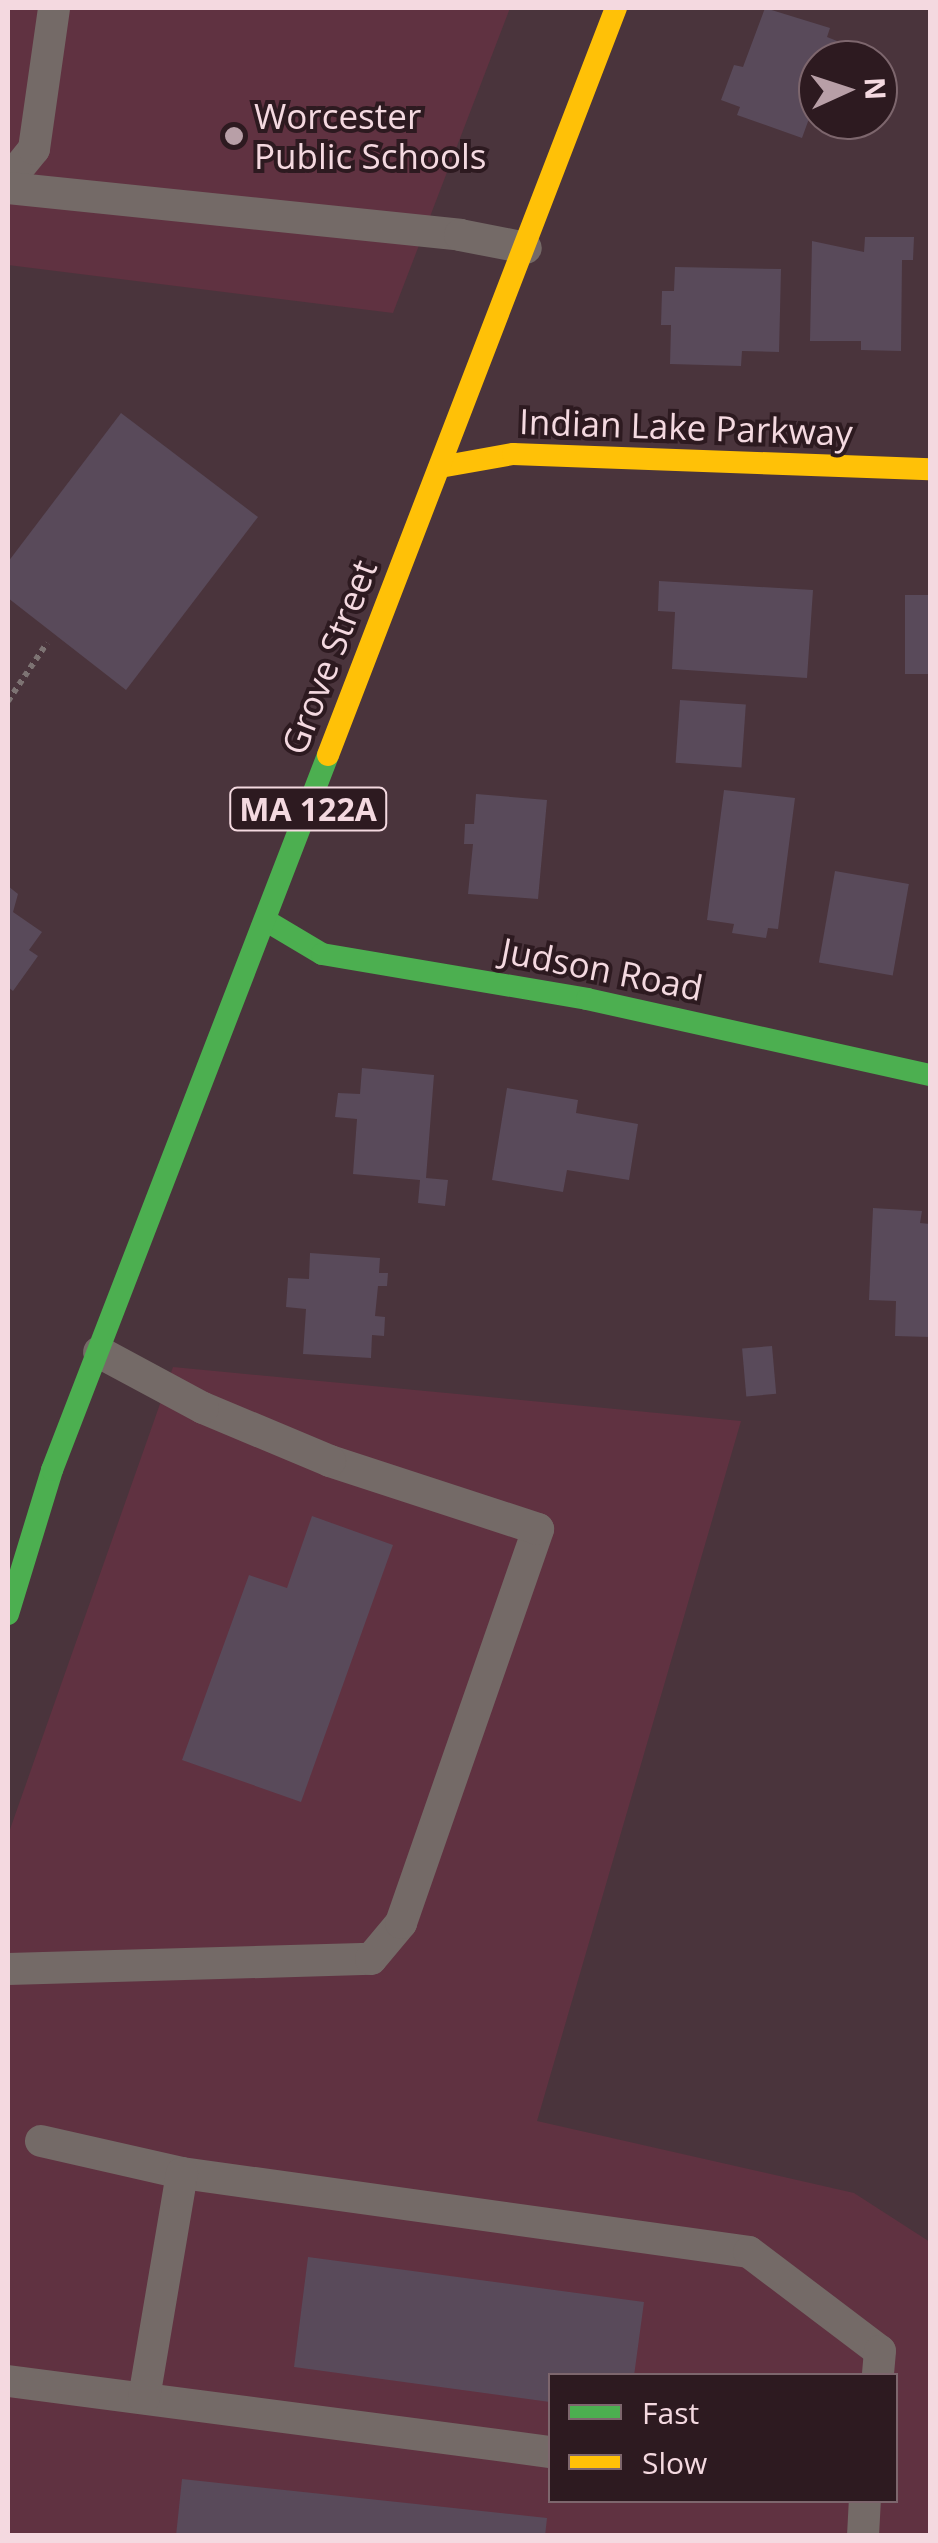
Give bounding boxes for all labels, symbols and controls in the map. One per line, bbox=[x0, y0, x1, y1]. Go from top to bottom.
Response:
north arrow bbox=[798, 40, 898, 140]
text: N bbox=[856, 76, 896, 101]
place label: Worcester Public Schools bbox=[254, 95, 487, 177]
marker: Worcester Public Schools bbox=[223, 125, 245, 147]
street label: Indian Lake Parkway bbox=[519, 400, 853, 454]
street label: Grove Street bbox=[273, 554, 385, 760]
road number: MA 122A bbox=[228, 782, 388, 836]
street label: Judson Road bbox=[498, 929, 706, 1009]
legend bbox=[548, 2373, 898, 2503]
text: Fast bbox=[642, 2392, 699, 2433]
text: Slow bbox=[642, 2442, 707, 2483]

